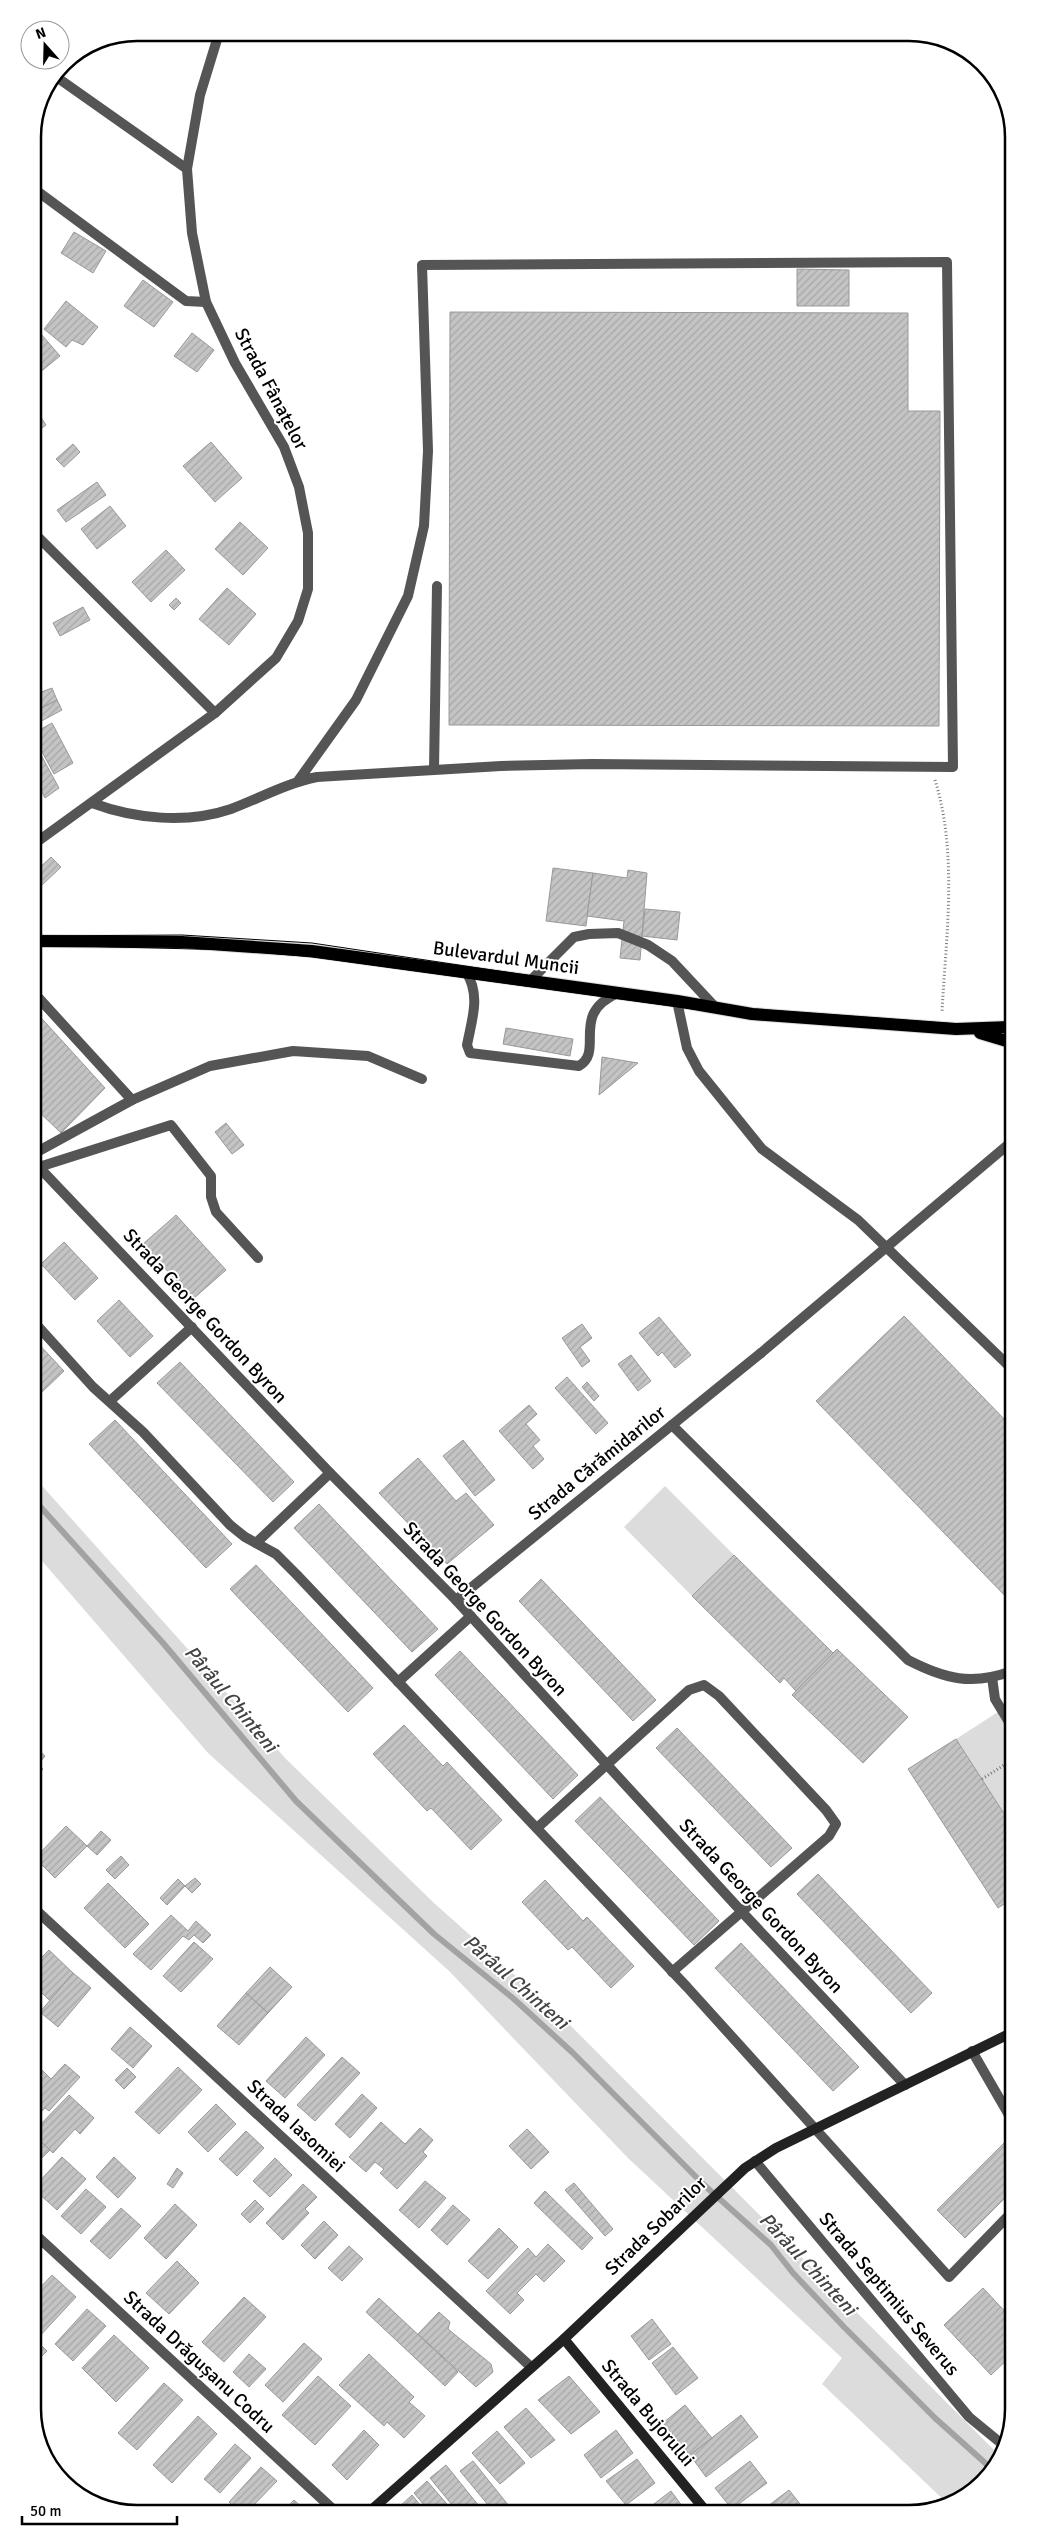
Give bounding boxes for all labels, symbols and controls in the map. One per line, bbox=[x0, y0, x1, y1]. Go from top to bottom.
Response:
north arrow bbox=[20, 20, 70, 70]
text: N bbox=[33, 24, 48, 43]
street label: Strada Fânațelor bbox=[229, 324, 313, 454]
street label: Bulevardul Muncii bbox=[431, 936, 581, 980]
street label: Strada George Gordon Byron bbox=[118, 1224, 292, 1408]
street label: Strada Cărămidarilor bbox=[524, 1400, 670, 1526]
street label: Strada George Gordon Byron bbox=[398, 1517, 572, 1701]
water label: Pârâul Chinteni bbox=[179, 1640, 284, 1759]
street label: Strada George Gordon Byron bbox=[674, 1814, 848, 1998]
water label: Pârâul Chinteni bbox=[458, 1929, 575, 2036]
street label: Strada Iasomiei bbox=[242, 2074, 350, 2178]
street label: Strada Sobarilor bbox=[600, 2171, 712, 2281]
water label: Pârâul Chinteni bbox=[754, 2207, 863, 2322]
street label: Strada Septimius Severus bbox=[814, 2207, 964, 2381]
street label: Strada Drăgușanu Codru bbox=[118, 2286, 280, 2438]
street label: Strada Bujorului bbox=[596, 2354, 700, 2472]
scale bar bbox=[22, 2494, 178, 2526]
text: 50 m bbox=[30, 2502, 61, 2520]

